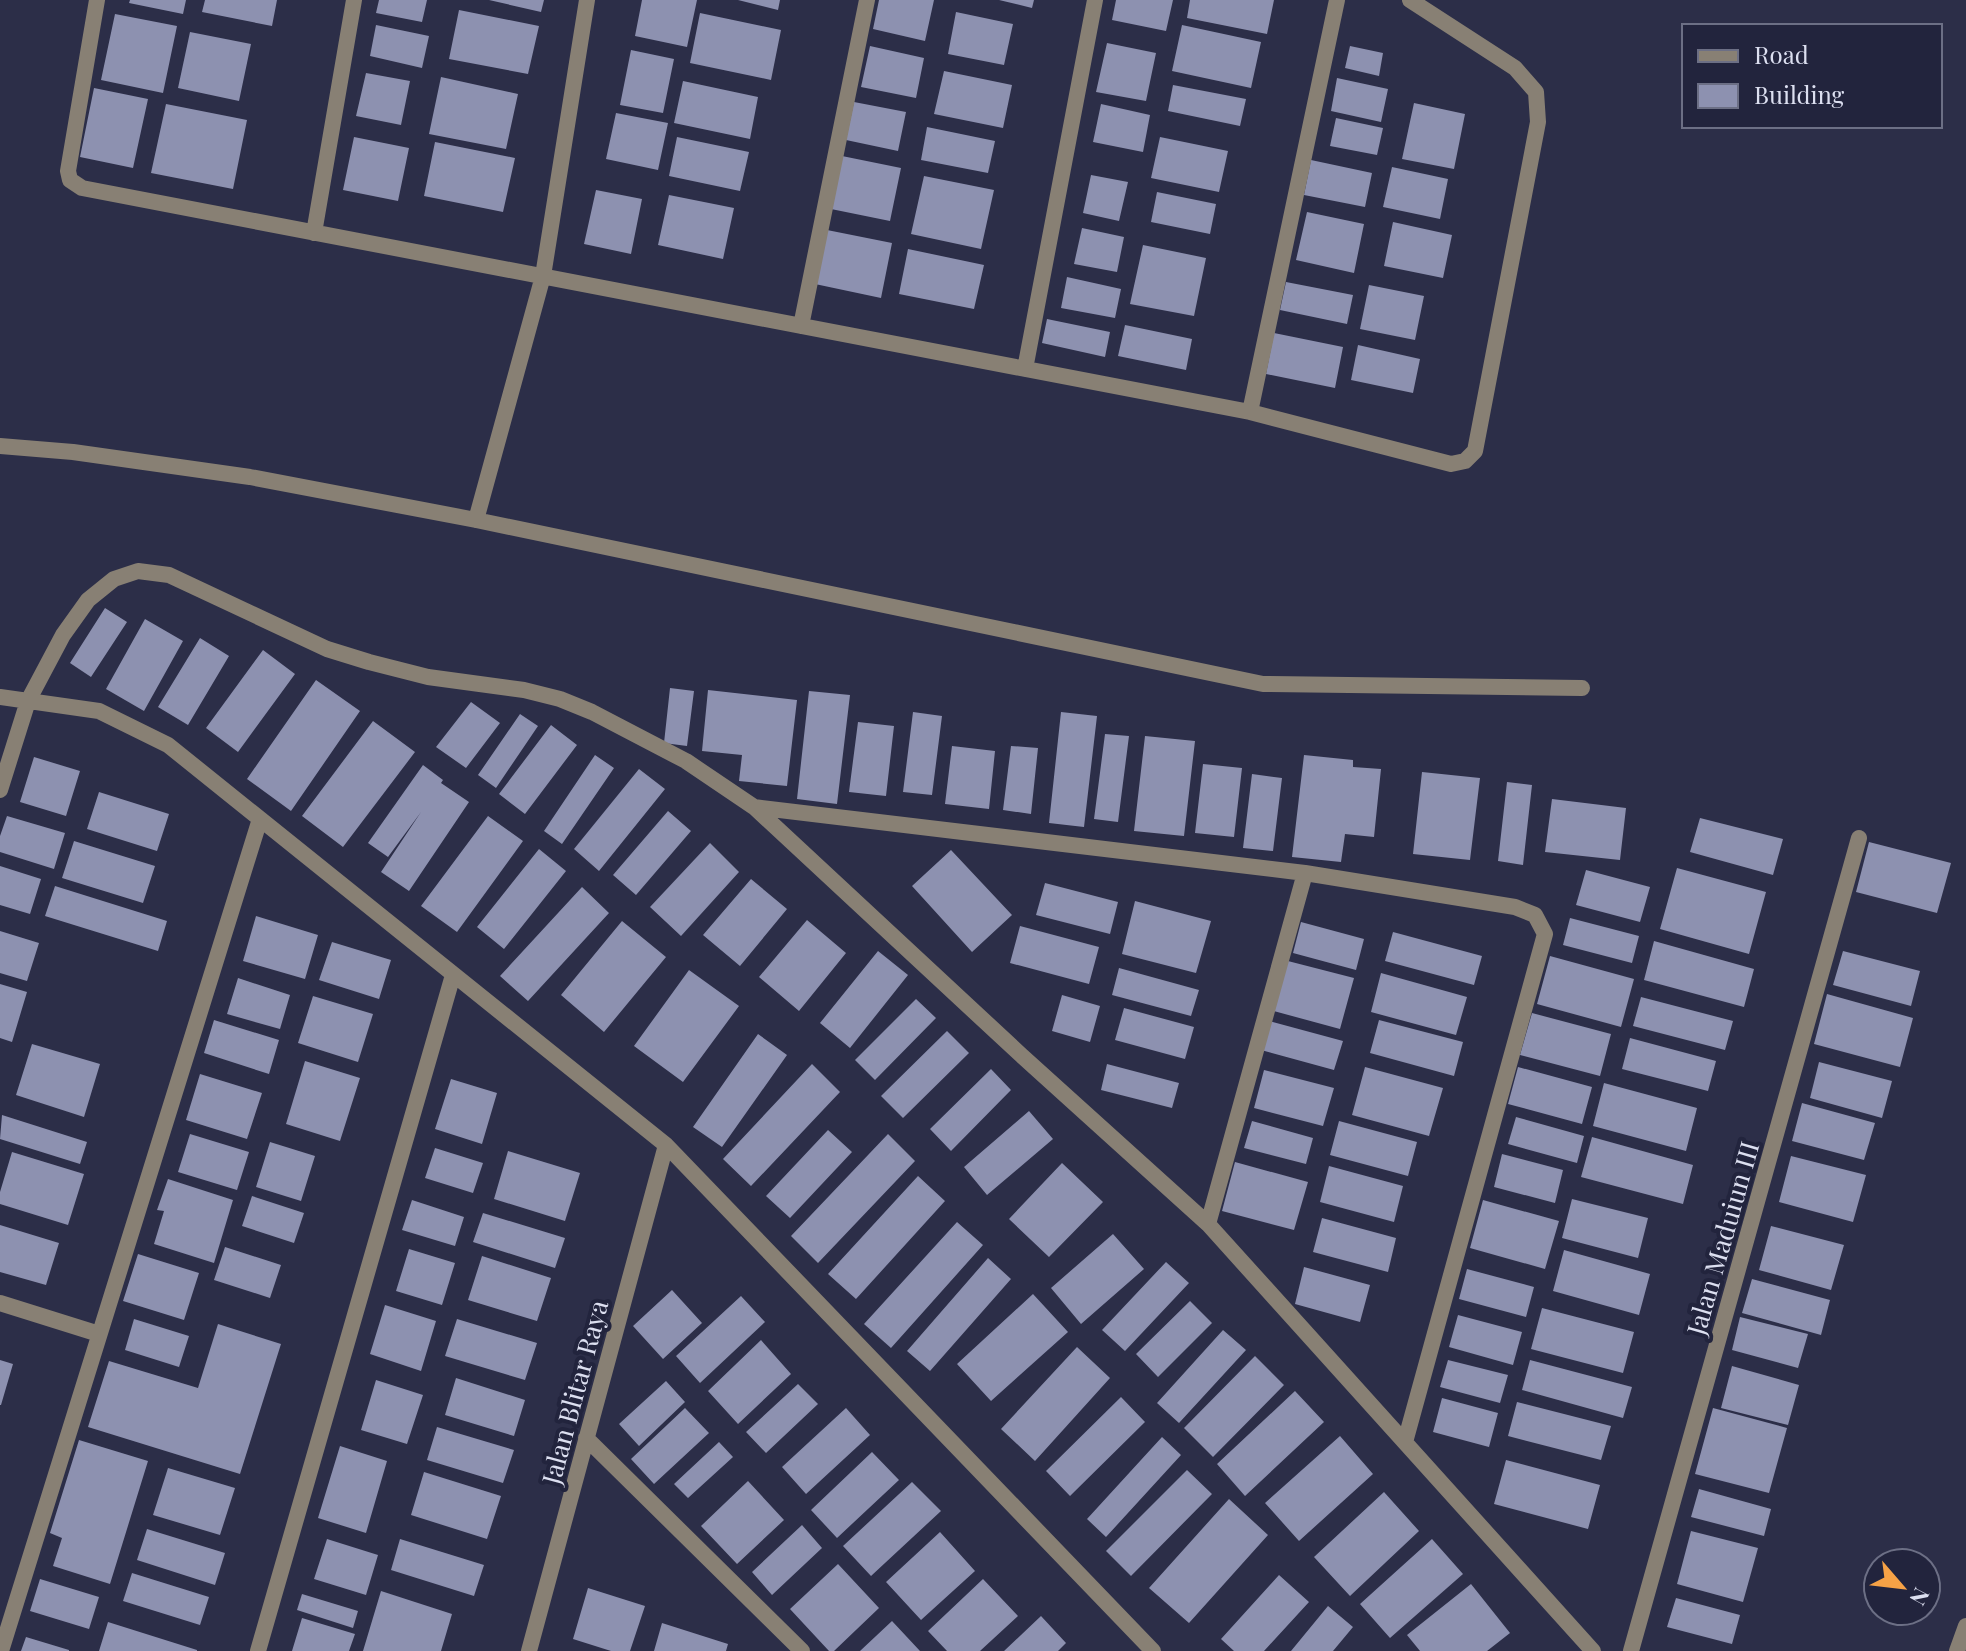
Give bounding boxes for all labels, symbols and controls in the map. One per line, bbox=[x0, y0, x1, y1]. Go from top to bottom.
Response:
legend bbox=[1682, 24, 1942, 128]
text: Road bbox=[1754, 38, 1809, 70]
text: Building bbox=[1754, 78, 1845, 110]
street label: Jalan Maduiun III bbox=[1677, 1137, 1766, 1340]
street label: Jalan Blitar Raya bbox=[532, 1296, 615, 1489]
north arrow bbox=[1862, 1547, 1942, 1627]
text: N bbox=[1904, 1583, 1938, 1611]

